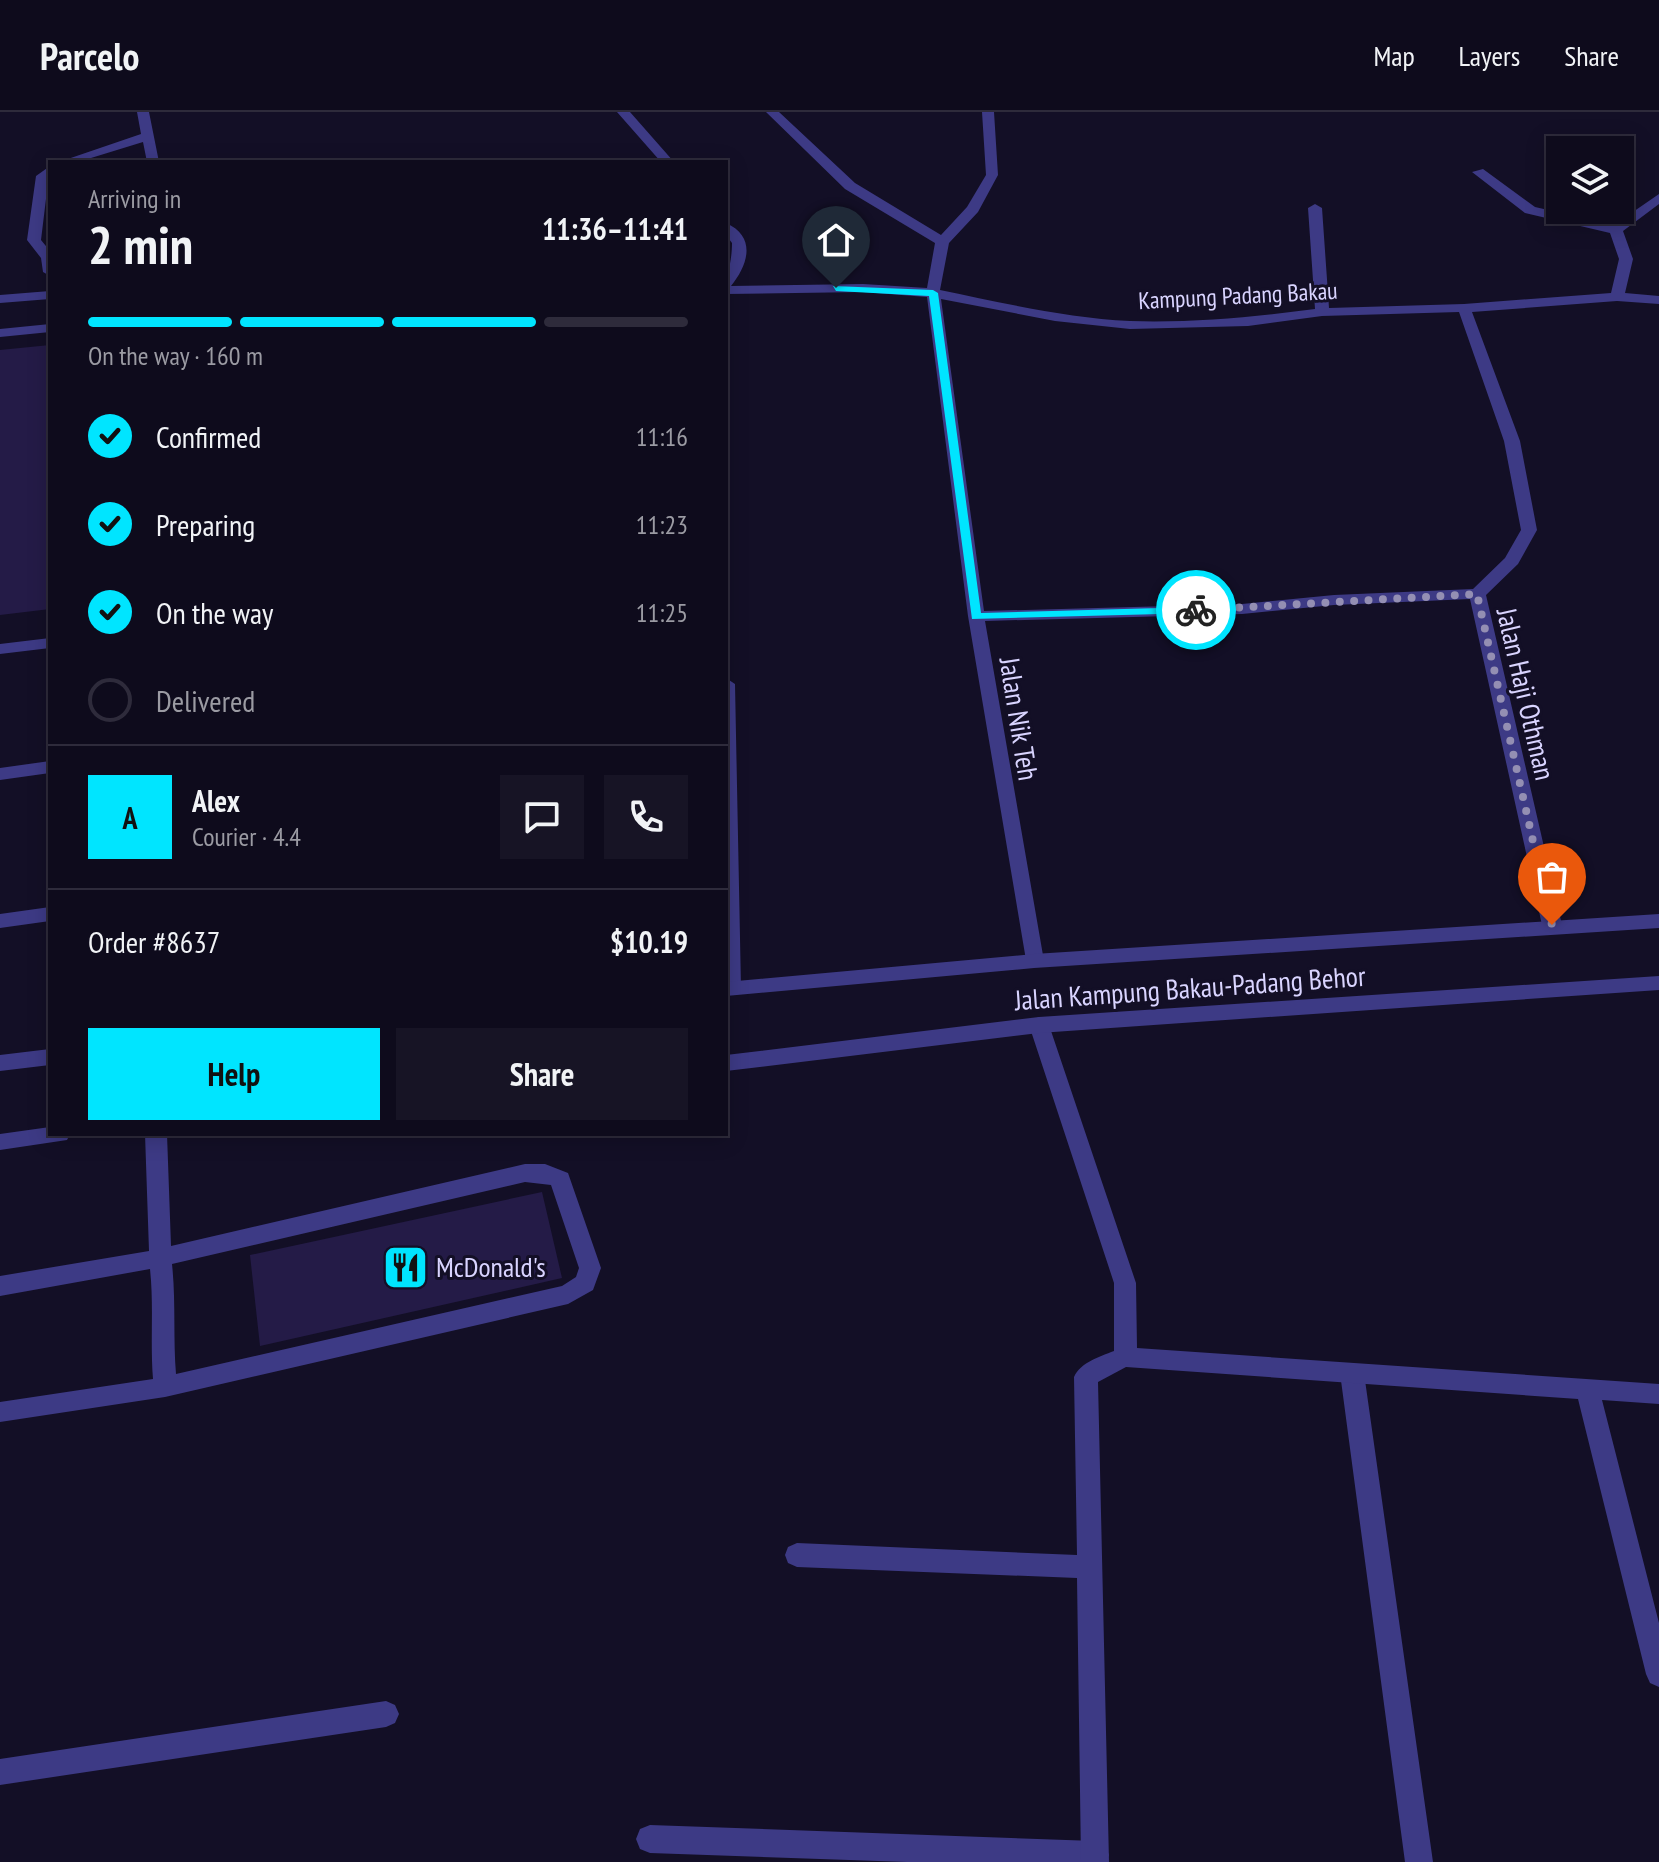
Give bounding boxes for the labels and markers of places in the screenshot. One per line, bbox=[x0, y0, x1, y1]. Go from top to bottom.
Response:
pin bbox=[802, 206, 870, 288]
pin bbox=[1518, 843, 1586, 925]
restaurant icon: McDonald's bbox=[381, 1243, 429, 1291]
place label: McDonald's bbox=[436, 1248, 546, 1285]

